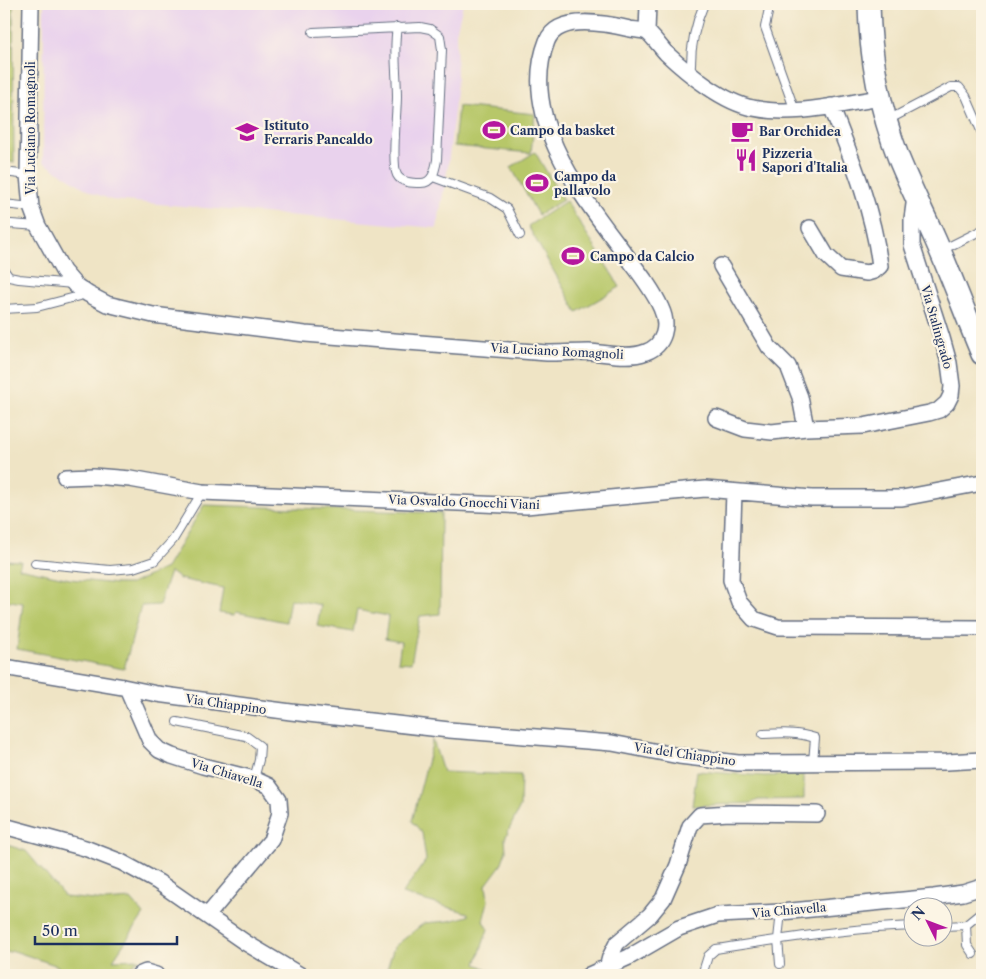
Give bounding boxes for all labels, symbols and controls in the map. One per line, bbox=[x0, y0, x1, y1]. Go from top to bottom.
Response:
street label: Via Luciano Romagnoli bbox=[23, 61, 38, 196]
sports icon: Campo da basket bbox=[481, 117, 507, 143]
place label: Istituto Ferraris Pancaldo bbox=[264, 118, 373, 147]
cafe icon: Bar Orchidea bbox=[729, 118, 755, 144]
school or university icon: Istituto Ferraris Pancaldo bbox=[234, 119, 260, 145]
place label: Campo da basket bbox=[510, 123, 615, 138]
place label: Bar Orchidea bbox=[759, 124, 842, 139]
place label: Pizzeria Sapori d'Italia bbox=[762, 146, 849, 175]
restaurant icon: Pizzeria Sapori d'Italia bbox=[733, 147, 759, 173]
place label: Campo da pallavolo bbox=[554, 169, 617, 198]
sports icon: Campo da pallavolo bbox=[524, 170, 550, 196]
sports icon: Campo da Calcio bbox=[560, 243, 586, 269]
place label: Campo da Calcio bbox=[590, 249, 695, 264]
street label: Via Stalingrado bbox=[918, 282, 956, 371]
street label: Via Luciano Romagnoli bbox=[489, 340, 624, 362]
street label: Via Osvaldo Gnocchi Viani bbox=[387, 492, 540, 512]
street label: Via Chiappino bbox=[183, 691, 268, 717]
street label: Via del Chiappino bbox=[632, 739, 737, 769]
street label: Via Chiavella bbox=[188, 755, 265, 791]
north arrow bbox=[904, 896, 954, 946]
street label: Via Chiavella bbox=[750, 899, 827, 921]
text: N bbox=[908, 903, 929, 924]
scale bar bbox=[35, 914, 178, 946]
text: 50 m bbox=[42, 921, 78, 940]

